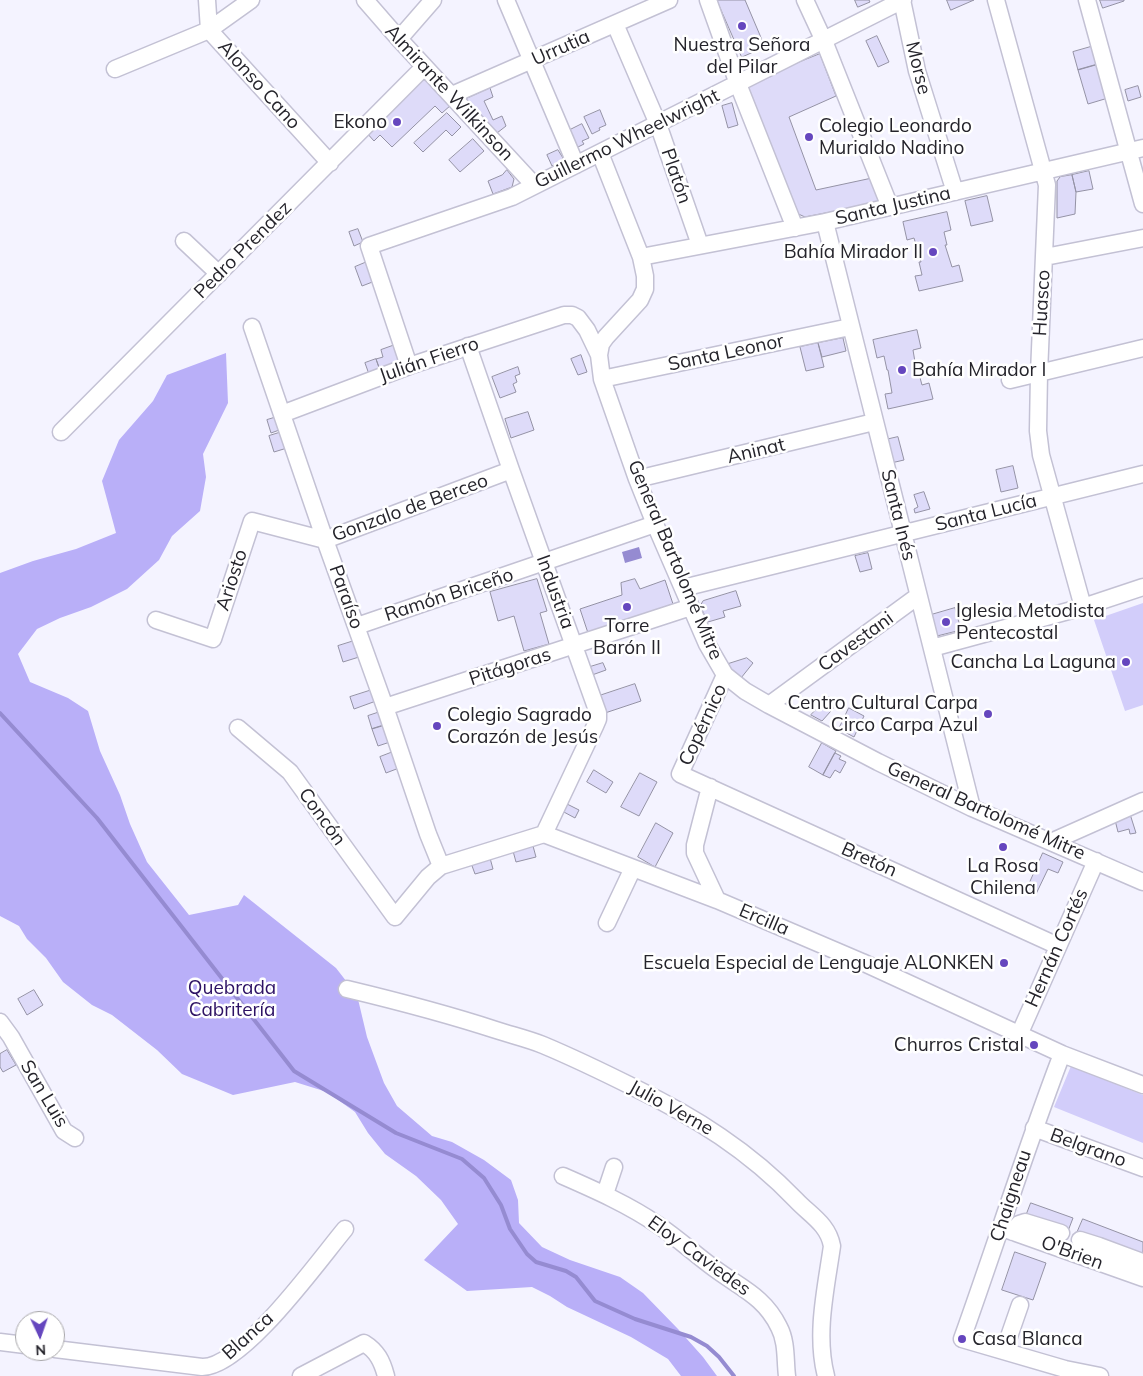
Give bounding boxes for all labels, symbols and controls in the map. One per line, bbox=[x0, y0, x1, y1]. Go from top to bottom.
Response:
street label: Almirante Wilkinson bbox=[380, 20, 518, 166]
marker: Nuestra Señora del Pilar bbox=[736, 20, 748, 32]
street label: Urrutia bbox=[528, 25, 594, 71]
place label: Nuestra Señora del Pilar bbox=[674, 34, 810, 78]
street label: Alonso Cano bbox=[213, 36, 305, 134]
street label: Morse bbox=[900, 39, 936, 97]
street label: Guillermo Wheelwright bbox=[531, 84, 723, 194]
place label: Ekono bbox=[333, 111, 387, 133]
place label: Colegio Leonardo Murialdo Nadino bbox=[819, 115, 972, 159]
marker: Ekono bbox=[391, 116, 403, 128]
marker: Colegio Leonardo Murialdo Nadino bbox=[803, 131, 815, 143]
street label: Platón bbox=[656, 145, 696, 207]
street label: Santa Justina bbox=[833, 182, 953, 230]
street label: Pedro Prendez bbox=[190, 197, 296, 303]
place label: Bahía Mirador II bbox=[784, 241, 923, 263]
marker: Bahía Mirador II bbox=[927, 246, 939, 258]
street label: Huasco bbox=[1029, 269, 1055, 337]
street label: Santa Leonor bbox=[666, 330, 786, 376]
street label: Julián Fierro bbox=[376, 332, 482, 388]
place label: Bahía Mirador I bbox=[912, 359, 1046, 381]
marker: Bahía Mirador I bbox=[896, 364, 908, 376]
street label: Aninat bbox=[725, 433, 787, 469]
street label: General Bartolomé Mitre bbox=[623, 457, 727, 663]
street label: Santa Inés bbox=[876, 467, 920, 563]
street label: Gonzalo de Berceo bbox=[329, 469, 491, 547]
street label: Santa Lucía bbox=[933, 489, 1039, 537]
street label: Ariosto bbox=[211, 547, 253, 613]
street label: Industria bbox=[531, 552, 579, 632]
street label: Paraíso bbox=[324, 562, 368, 632]
street label: Ramón Briceño bbox=[382, 563, 516, 627]
place label: Iglesia Metodista Pentecostal bbox=[956, 600, 1105, 644]
marker: Torre Barón II bbox=[621, 601, 633, 613]
street label: Cavestani bbox=[814, 607, 898, 677]
place label: Torre Barón II bbox=[593, 615, 661, 659]
marker: Iglesia Metodista Pentecostal bbox=[940, 616, 952, 628]
street label: Pitágoras bbox=[466, 643, 554, 691]
place label: Cancha La Laguna bbox=[950, 651, 1116, 673]
marker: Cancha La Laguna bbox=[1120, 656, 1132, 668]
street label: Copérnico bbox=[674, 681, 732, 769]
place label: Centro Cultural Carpa Circo Carpa Azul bbox=[788, 692, 978, 736]
place label: Colegio Sagrado Corazón de Jesús bbox=[447, 704, 598, 748]
marker: Centro Cultural Carpa Circo Carpa Azul bbox=[982, 708, 994, 720]
marker: Colegio Sagrado Corazón de Jesús bbox=[431, 720, 443, 732]
street label: General Bartolomé Mitre bbox=[883, 757, 1089, 865]
street label: Concón bbox=[294, 784, 350, 850]
street label: Bretón bbox=[838, 838, 900, 882]
marker: La Rosa Chilena bbox=[997, 841, 1009, 853]
place label: La Rosa Chilena bbox=[967, 855, 1039, 899]
street label: Hernán Cortés bbox=[1021, 885, 1093, 1011]
street label: Ercilla bbox=[735, 899, 793, 941]
place label: Escuela Especial de Lenguaje ALONKEN bbox=[643, 952, 994, 974]
marker: Escuela Especial de Lenguaje ALONKEN bbox=[998, 957, 1010, 969]
park label: Quebrada Cabritería bbox=[188, 977, 276, 1021]
place label: Churros Cristal bbox=[894, 1034, 1024, 1056]
marker: Churros Cristal bbox=[1028, 1039, 1040, 1051]
street label: San Luis bbox=[15, 1056, 73, 1132]
street label: Julio Verne bbox=[625, 1076, 717, 1140]
street label: Belgrano bbox=[1047, 1124, 1129, 1172]
street label: Chaigneau bbox=[985, 1147, 1037, 1245]
street label: Eloy Caviedes bbox=[643, 1211, 755, 1301]
street label: O'Brien bbox=[1038, 1231, 1106, 1275]
street label: Blanca bbox=[218, 1307, 278, 1365]
north arrow bbox=[15, 1311, 65, 1361]
place label: Casa Blanca bbox=[972, 1328, 1083, 1350]
marker: Casa Blanca bbox=[956, 1333, 968, 1345]
text: N bbox=[35, 1341, 46, 1359]

